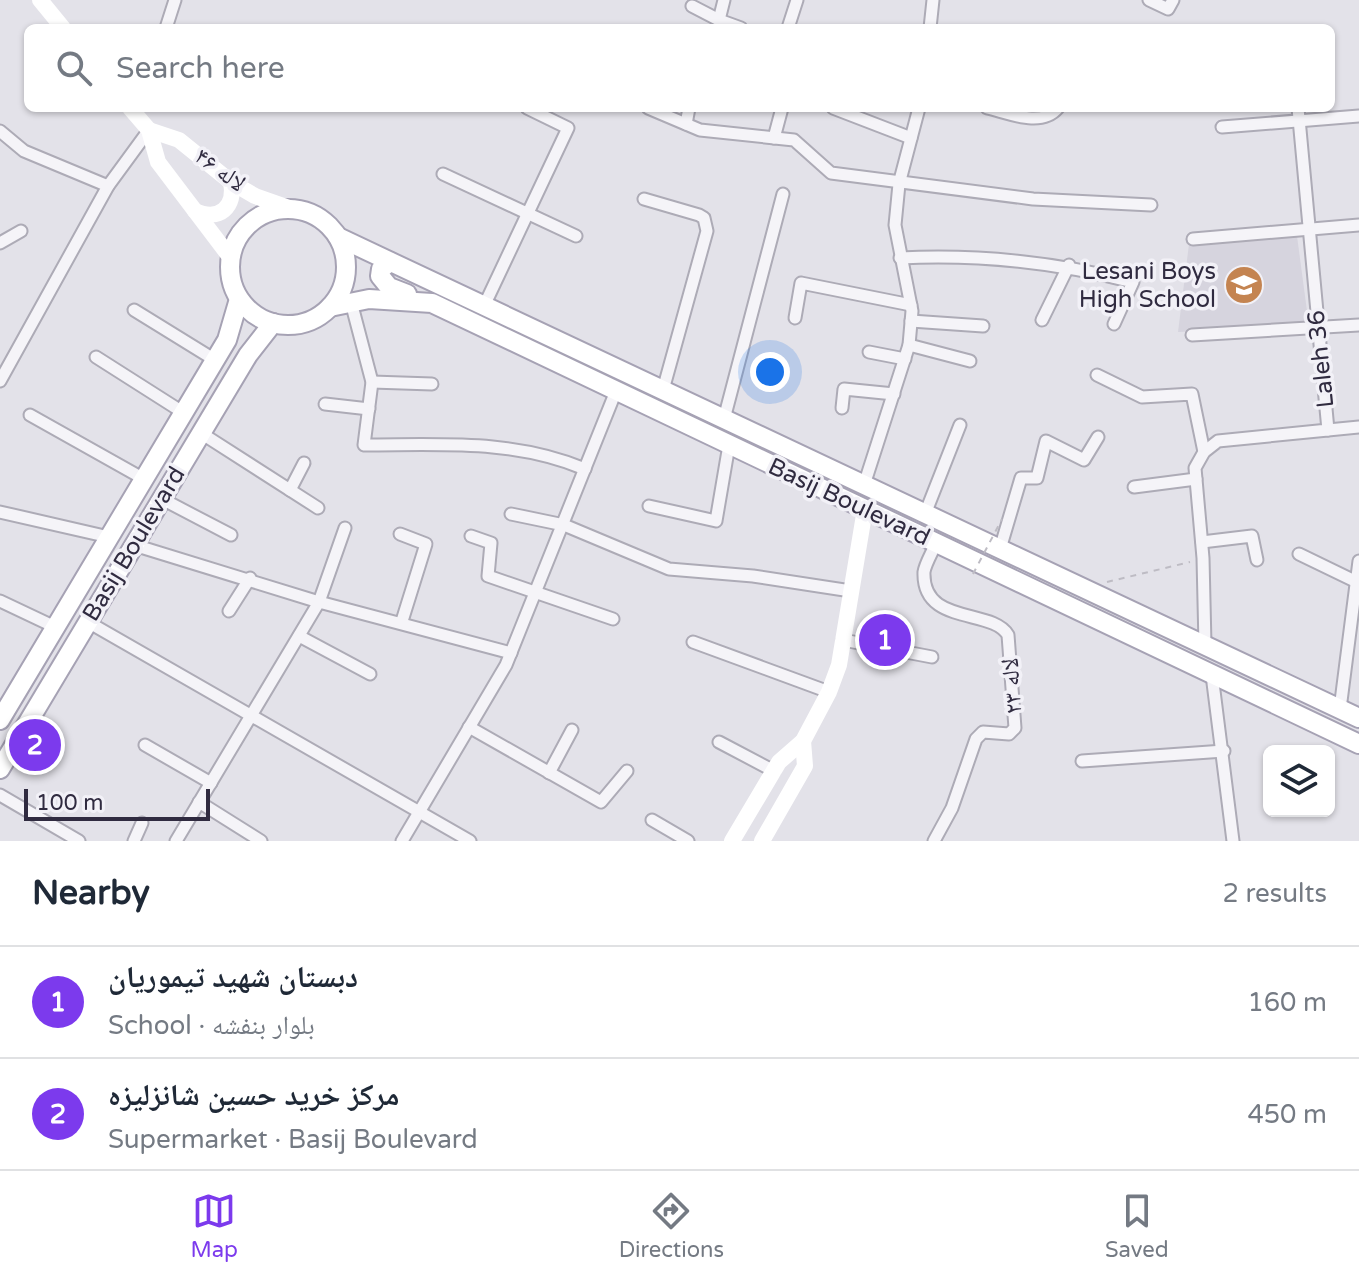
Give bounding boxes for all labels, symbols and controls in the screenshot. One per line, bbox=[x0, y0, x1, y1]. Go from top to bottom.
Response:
search box bbox=[24, 24, 1335, 112]
icon: search bbox=[52, 46, 96, 90]
text: Search here bbox=[116, 50, 285, 87]
street label: لاله ۴۶ bbox=[189, 142, 251, 198]
place label: Lesani Boys High School bbox=[1079, 257, 1216, 314]
school or university icon: Lesani Boys High School bbox=[1223, 264, 1265, 306]
street label: Laleh 36 bbox=[1301, 309, 1341, 409]
your location bbox=[750, 352, 790, 392]
street label: Basij Boulevard bbox=[763, 452, 935, 552]
street label: Basij Boulevard bbox=[76, 461, 192, 627]
pin: 1 bbox=[859, 610, 911, 670]
street label: لاله ۲۳ bbox=[996, 657, 1028, 715]
pin: 2 bbox=[9, 715, 61, 775]
map controls bbox=[1263, 745, 1335, 817]
button: layers bbox=[1263, 745, 1335, 817]
scale bar bbox=[24, 785, 210, 821]
text: 100 m bbox=[36, 790, 103, 816]
text: Nearby bbox=[32, 873, 150, 914]
text: 2 results bbox=[1222, 878, 1327, 909]
text: دبستان شهید تیموریان bbox=[108, 959, 358, 996]
text: 1 bbox=[50, 987, 66, 1018]
text: 160 m bbox=[1247, 987, 1327, 1018]
text: School · بلوار بنفشه bbox=[108, 1010, 315, 1041]
text: مرکز خرید حسین شانزلیزه bbox=[108, 1077, 400, 1114]
text: 2 bbox=[50, 1099, 66, 1130]
text: 450 m bbox=[1247, 1099, 1327, 1130]
text: Supermarket · Basij Boulevard bbox=[108, 1124, 478, 1155]
tab: Map bbox=[190, 1189, 238, 1263]
tab: Directions bbox=[619, 1189, 724, 1263]
tab: Saved bbox=[1105, 1189, 1169, 1263]

